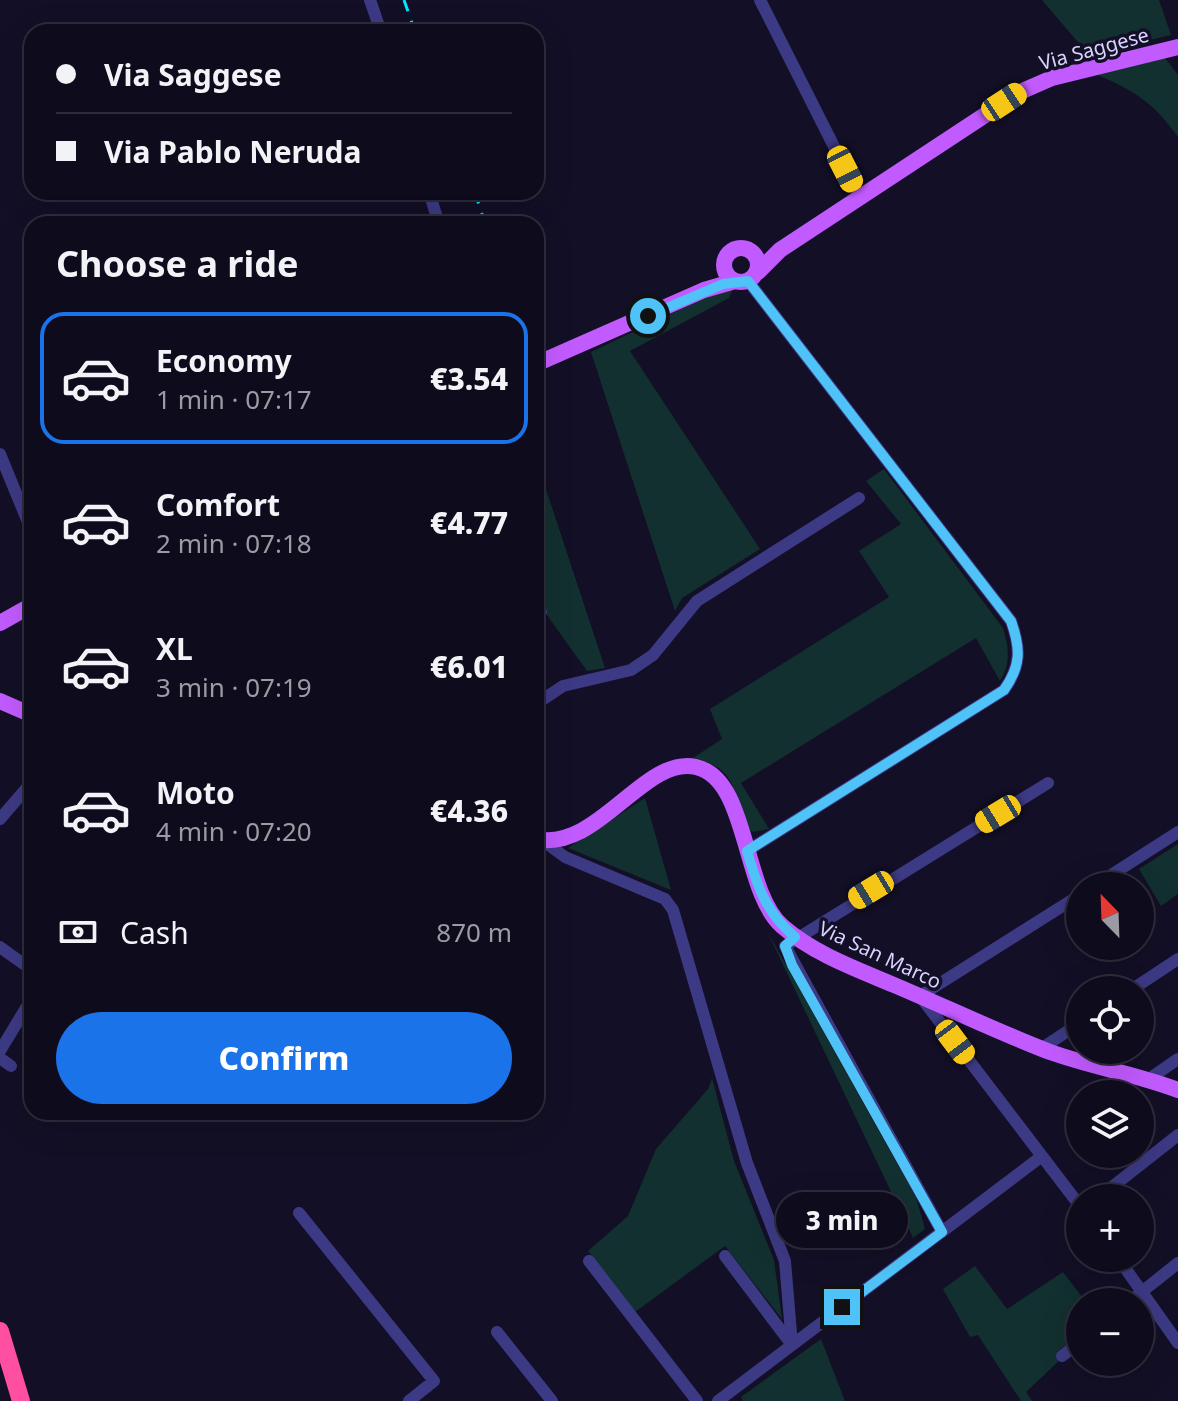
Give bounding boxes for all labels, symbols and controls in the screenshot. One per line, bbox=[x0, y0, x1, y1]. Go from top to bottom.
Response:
street label: Via Saggese bbox=[1036, 21, 1152, 76]
text: Via Saggese bbox=[104, 54, 282, 95]
car bbox=[977, 79, 1031, 125]
text: Via Pablo Neruda bbox=[104, 131, 361, 172]
car bbox=[823, 142, 867, 196]
text: Choose a ride bbox=[56, 239, 298, 288]
route start bbox=[630, 298, 666, 334]
text: Economy bbox=[156, 340, 292, 381]
icon: car bbox=[60, 342, 132, 414]
text: €3.54 bbox=[430, 358, 508, 399]
text: 1 min · 07:17 bbox=[156, 381, 312, 417]
text: Comfort bbox=[156, 484, 280, 525]
icon: car bbox=[60, 486, 132, 558]
text: €4.77 bbox=[430, 502, 508, 543]
text: 2 min · 07:18 bbox=[156, 525, 312, 561]
text: XL bbox=[156, 628, 193, 669]
icon: car bbox=[60, 630, 132, 702]
text: €6.01 bbox=[430, 646, 508, 687]
text: 3 min · 07:19 bbox=[156, 669, 312, 705]
text: Moto bbox=[156, 772, 235, 813]
icon: car bbox=[60, 774, 132, 846]
text: €4.36 bbox=[430, 790, 508, 831]
car bbox=[971, 791, 1025, 837]
text: 4 min · 07:20 bbox=[156, 813, 312, 849]
car bbox=[844, 867, 898, 913]
north arrow bbox=[1066, 872, 1154, 960]
map controls bbox=[1066, 872, 1154, 1376]
icon: cash bbox=[56, 910, 100, 954]
text: Cash bbox=[120, 912, 189, 953]
text: 870 m bbox=[436, 914, 512, 950]
street label: Via San Marco bbox=[815, 914, 946, 995]
button: locate bbox=[1066, 976, 1154, 1064]
button: Confirm bbox=[56, 1012, 512, 1104]
car bbox=[931, 1016, 979, 1068]
button: layers bbox=[1066, 1080, 1154, 1168]
button: + bbox=[1066, 1184, 1154, 1272]
callout: 3 min bbox=[776, 1191, 908, 1247]
text: 3 min bbox=[806, 1202, 878, 1238]
button: − bbox=[1066, 1288, 1154, 1376]
route end bbox=[824, 1289, 860, 1325]

